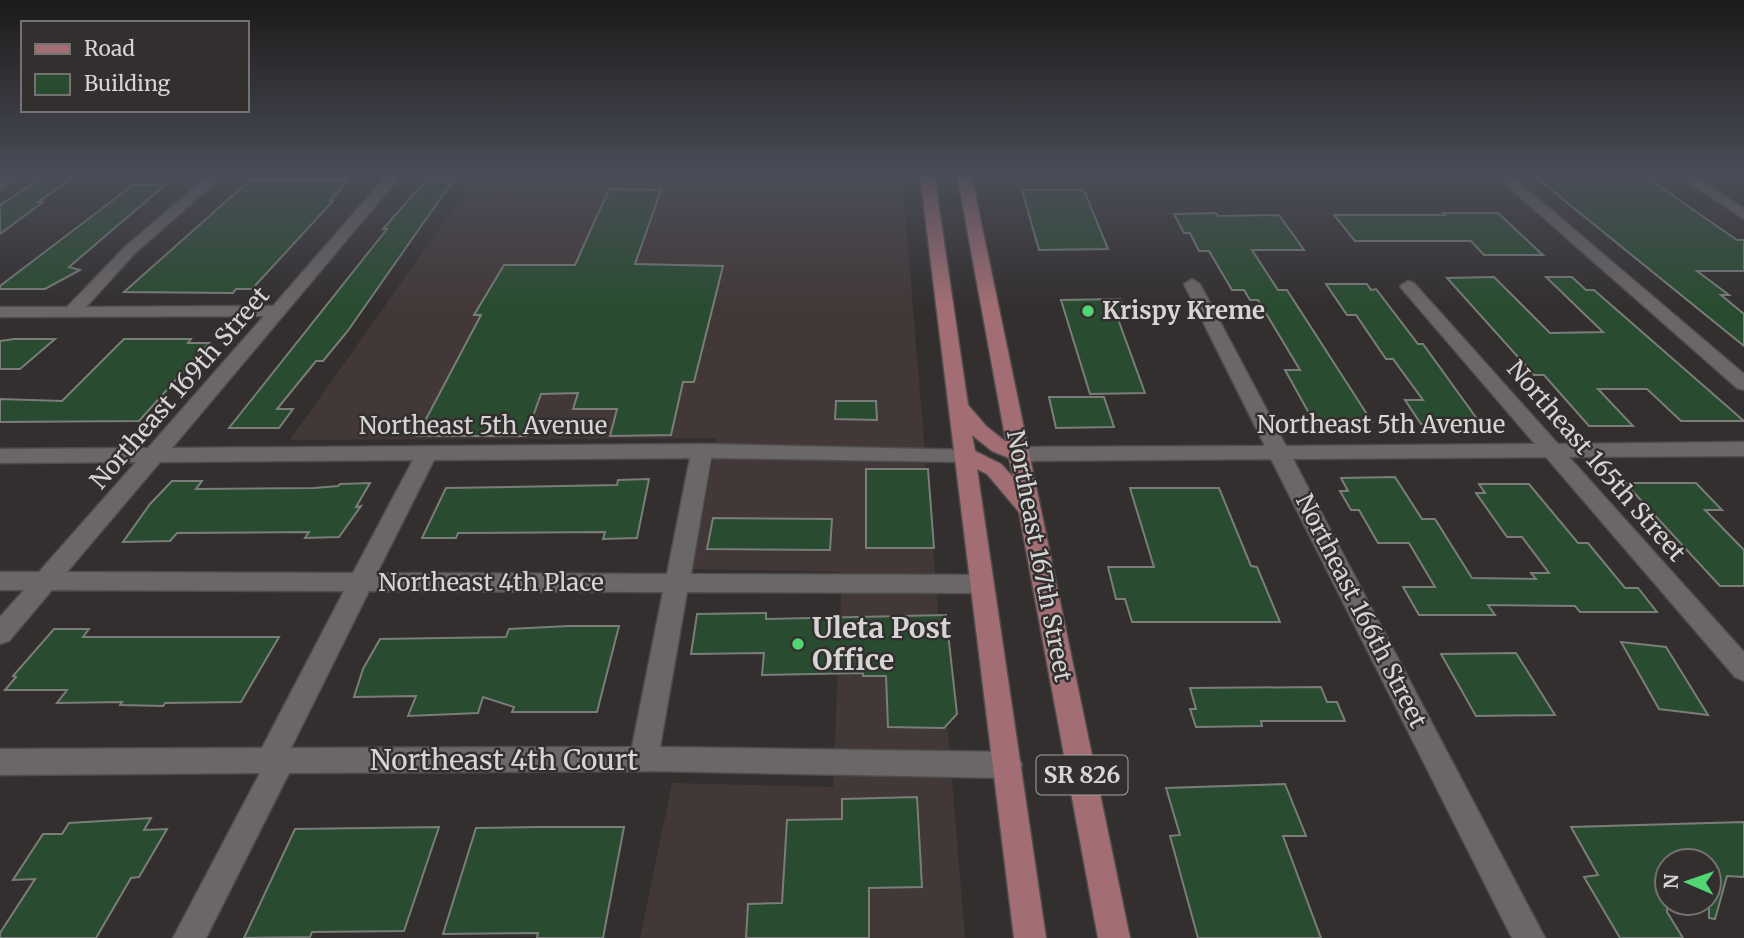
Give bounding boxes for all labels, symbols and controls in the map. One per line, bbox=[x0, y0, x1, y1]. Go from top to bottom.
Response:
legend bbox=[21, 21, 248, 112]
text: Road bbox=[84, 35, 135, 62]
text: Building bbox=[84, 70, 171, 97]
street label: Northeast 169th Street bbox=[83, 280, 276, 495]
place label: Krispy Kreme bbox=[1102, 295, 1265, 326]
marker: Krispy Kreme bbox=[1080, 303, 1096, 319]
street label: Northeast 165th Street bbox=[1501, 354, 1693, 568]
street label: Northeast 5th Avenue bbox=[1257, 409, 1505, 440]
street label: Northeast 5th Avenue bbox=[359, 410, 607, 441]
street label: Northeast 167th Street bbox=[1000, 427, 1079, 685]
street label: Northeast 166th Street bbox=[1289, 489, 1434, 734]
street label: Northeast 4th Place bbox=[378, 567, 604, 598]
place label: Uleta Post Office bbox=[812, 610, 951, 678]
marker: Uleta Post Office bbox=[790, 636, 806, 652]
street label: Northeast 4th Court bbox=[370, 742, 638, 778]
road number: SR 826 bbox=[1036, 755, 1128, 794]
north arrow bbox=[1653, 847, 1723, 917]
text: N bbox=[1659, 873, 1683, 889]

